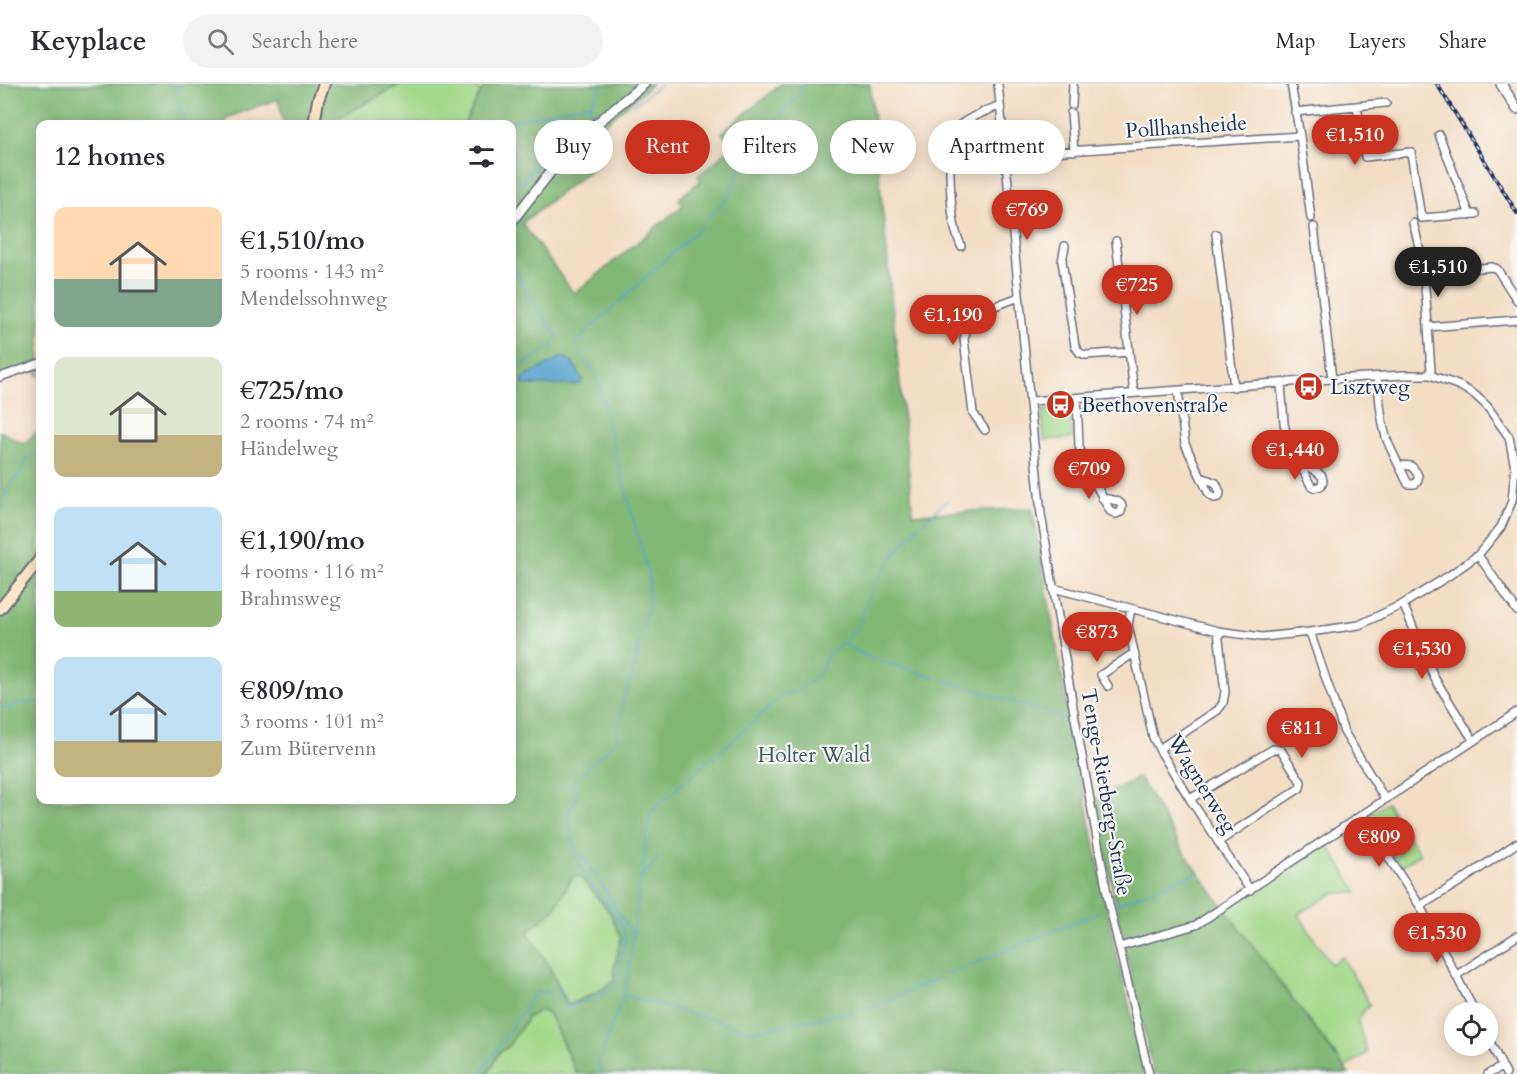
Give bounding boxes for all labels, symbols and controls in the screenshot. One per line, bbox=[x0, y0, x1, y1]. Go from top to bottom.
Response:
search box bbox=[183, 14, 603, 68]
text: Keyplace bbox=[30, 22, 147, 60]
icon: search bbox=[204, 25, 237, 58]
text: Search here bbox=[252, 26, 358, 56]
text: Map bbox=[1276, 27, 1316, 56]
text: Layers bbox=[1349, 27, 1406, 56]
text: Share bbox=[1439, 27, 1487, 56]
street label: Pollhansheide bbox=[1124, 108, 1248, 146]
pin: €1,510 bbox=[1306, 115, 1404, 166]
chip: Buy bbox=[534, 120, 613, 174]
chip: Rent bbox=[625, 120, 710, 174]
chip: Filters bbox=[722, 120, 818, 174]
chip: New bbox=[830, 120, 916, 174]
chip: Apartment bbox=[928, 120, 1065, 174]
text: €1,510 bbox=[1326, 121, 1384, 148]
text: 12 homes bbox=[54, 139, 165, 174]
icon: filters bbox=[465, 140, 498, 173]
pin: €769 bbox=[991, 190, 1063, 241]
text: €769 bbox=[1006, 196, 1048, 223]
text: €1,510/mo bbox=[240, 223, 365, 258]
icon: home bbox=[102, 231, 174, 303]
pin: €1,510 bbox=[1389, 247, 1487, 298]
text: €1,510 bbox=[1409, 253, 1467, 280]
text: 5 rooms · 143 m² bbox=[240, 258, 384, 285]
pin: €725 bbox=[1101, 265, 1173, 316]
text: €725 bbox=[1116, 271, 1158, 298]
text: Mendelssohnweg bbox=[240, 285, 387, 312]
pin: €1,190 bbox=[904, 295, 1002, 346]
text: €1,190 bbox=[924, 301, 982, 328]
bus stop icon: Lisztweg bbox=[1293, 371, 1325, 403]
text: €725/mo bbox=[240, 373, 344, 408]
place label: Lisztweg bbox=[1330, 373, 1410, 402]
icon: home bbox=[102, 381, 174, 453]
bus stop icon: Beethovenstraße bbox=[1044, 389, 1076, 421]
place label: Beethovenstraße bbox=[1081, 391, 1228, 420]
text: 2 rooms · 74 m² bbox=[240, 408, 373, 435]
pin: €1,440 bbox=[1246, 430, 1344, 481]
text: Händelweg bbox=[240, 435, 338, 462]
text: €1,440 bbox=[1266, 436, 1324, 463]
pin: €709 bbox=[1053, 449, 1125, 500]
text: €709 bbox=[1068, 455, 1110, 482]
text: €1,190/mo bbox=[240, 523, 365, 558]
icon: home bbox=[102, 531, 174, 603]
text: 4 rooms · 116 m² bbox=[240, 558, 384, 585]
text: Brahmsweg bbox=[240, 585, 340, 612]
pin: €873 bbox=[1061, 612, 1133, 663]
text: €873 bbox=[1076, 618, 1118, 645]
pin: €1,530 bbox=[1373, 629, 1471, 680]
text: €1,530 bbox=[1393, 635, 1451, 662]
text: €809/mo bbox=[240, 673, 344, 708]
icon: home bbox=[102, 681, 174, 753]
street label: Tenge-Rietberg-Straße bbox=[1074, 686, 1138, 898]
text: 3 rooms · 101 m² bbox=[240, 708, 384, 735]
pin: €811 bbox=[1266, 708, 1338, 759]
text: €811 bbox=[1281, 714, 1323, 741]
street label: Wagnerweg bbox=[1160, 728, 1244, 839]
text: Zum Bütervenn bbox=[240, 735, 377, 762]
park label: Holter Wald bbox=[758, 741, 870, 770]
pin: €809 bbox=[1343, 817, 1415, 868]
text: €809 bbox=[1358, 823, 1400, 850]
pin: €1,530 bbox=[1388, 913, 1486, 964]
text: €1,530 bbox=[1408, 919, 1466, 946]
map controls bbox=[1444, 1002, 1498, 1056]
button: locate bbox=[1444, 1002, 1498, 1056]

